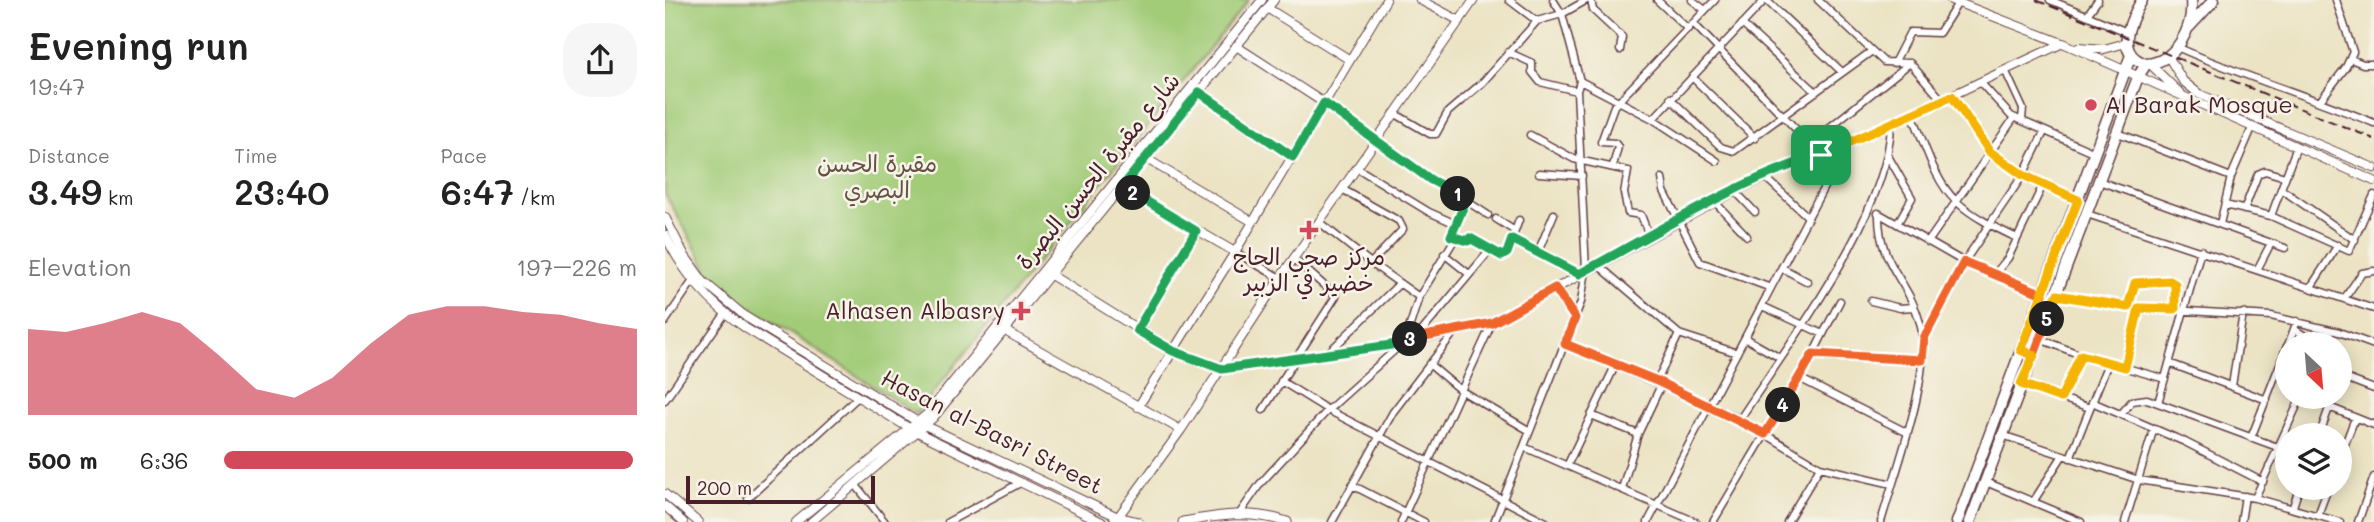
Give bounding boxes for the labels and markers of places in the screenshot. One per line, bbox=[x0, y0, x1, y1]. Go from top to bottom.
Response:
place label: Al Barak Mosque bbox=[2105, 89, 2293, 119]
marker: Al Barak Mosque bbox=[2083, 97, 2099, 113]
pin bbox=[1791, 125, 1851, 185]
pin: 2 bbox=[1115, 176, 1151, 210]
pin: 1 bbox=[1441, 176, 1475, 212]
marker: مركز صحي الحاج خضير في الزبير bbox=[1299, 220, 1319, 240]
place label: مركز صحي الحاج خضير في الزبير bbox=[1233, 241, 1385, 300]
place label: Alhasen Albasry bbox=[825, 295, 1005, 325]
marker: Alhasen Albasry bbox=[1011, 301, 1031, 321]
pin: 5 bbox=[2029, 302, 2065, 336]
pin: 3 bbox=[1393, 322, 1427, 356]
pin: 4 bbox=[1765, 388, 1801, 422]

